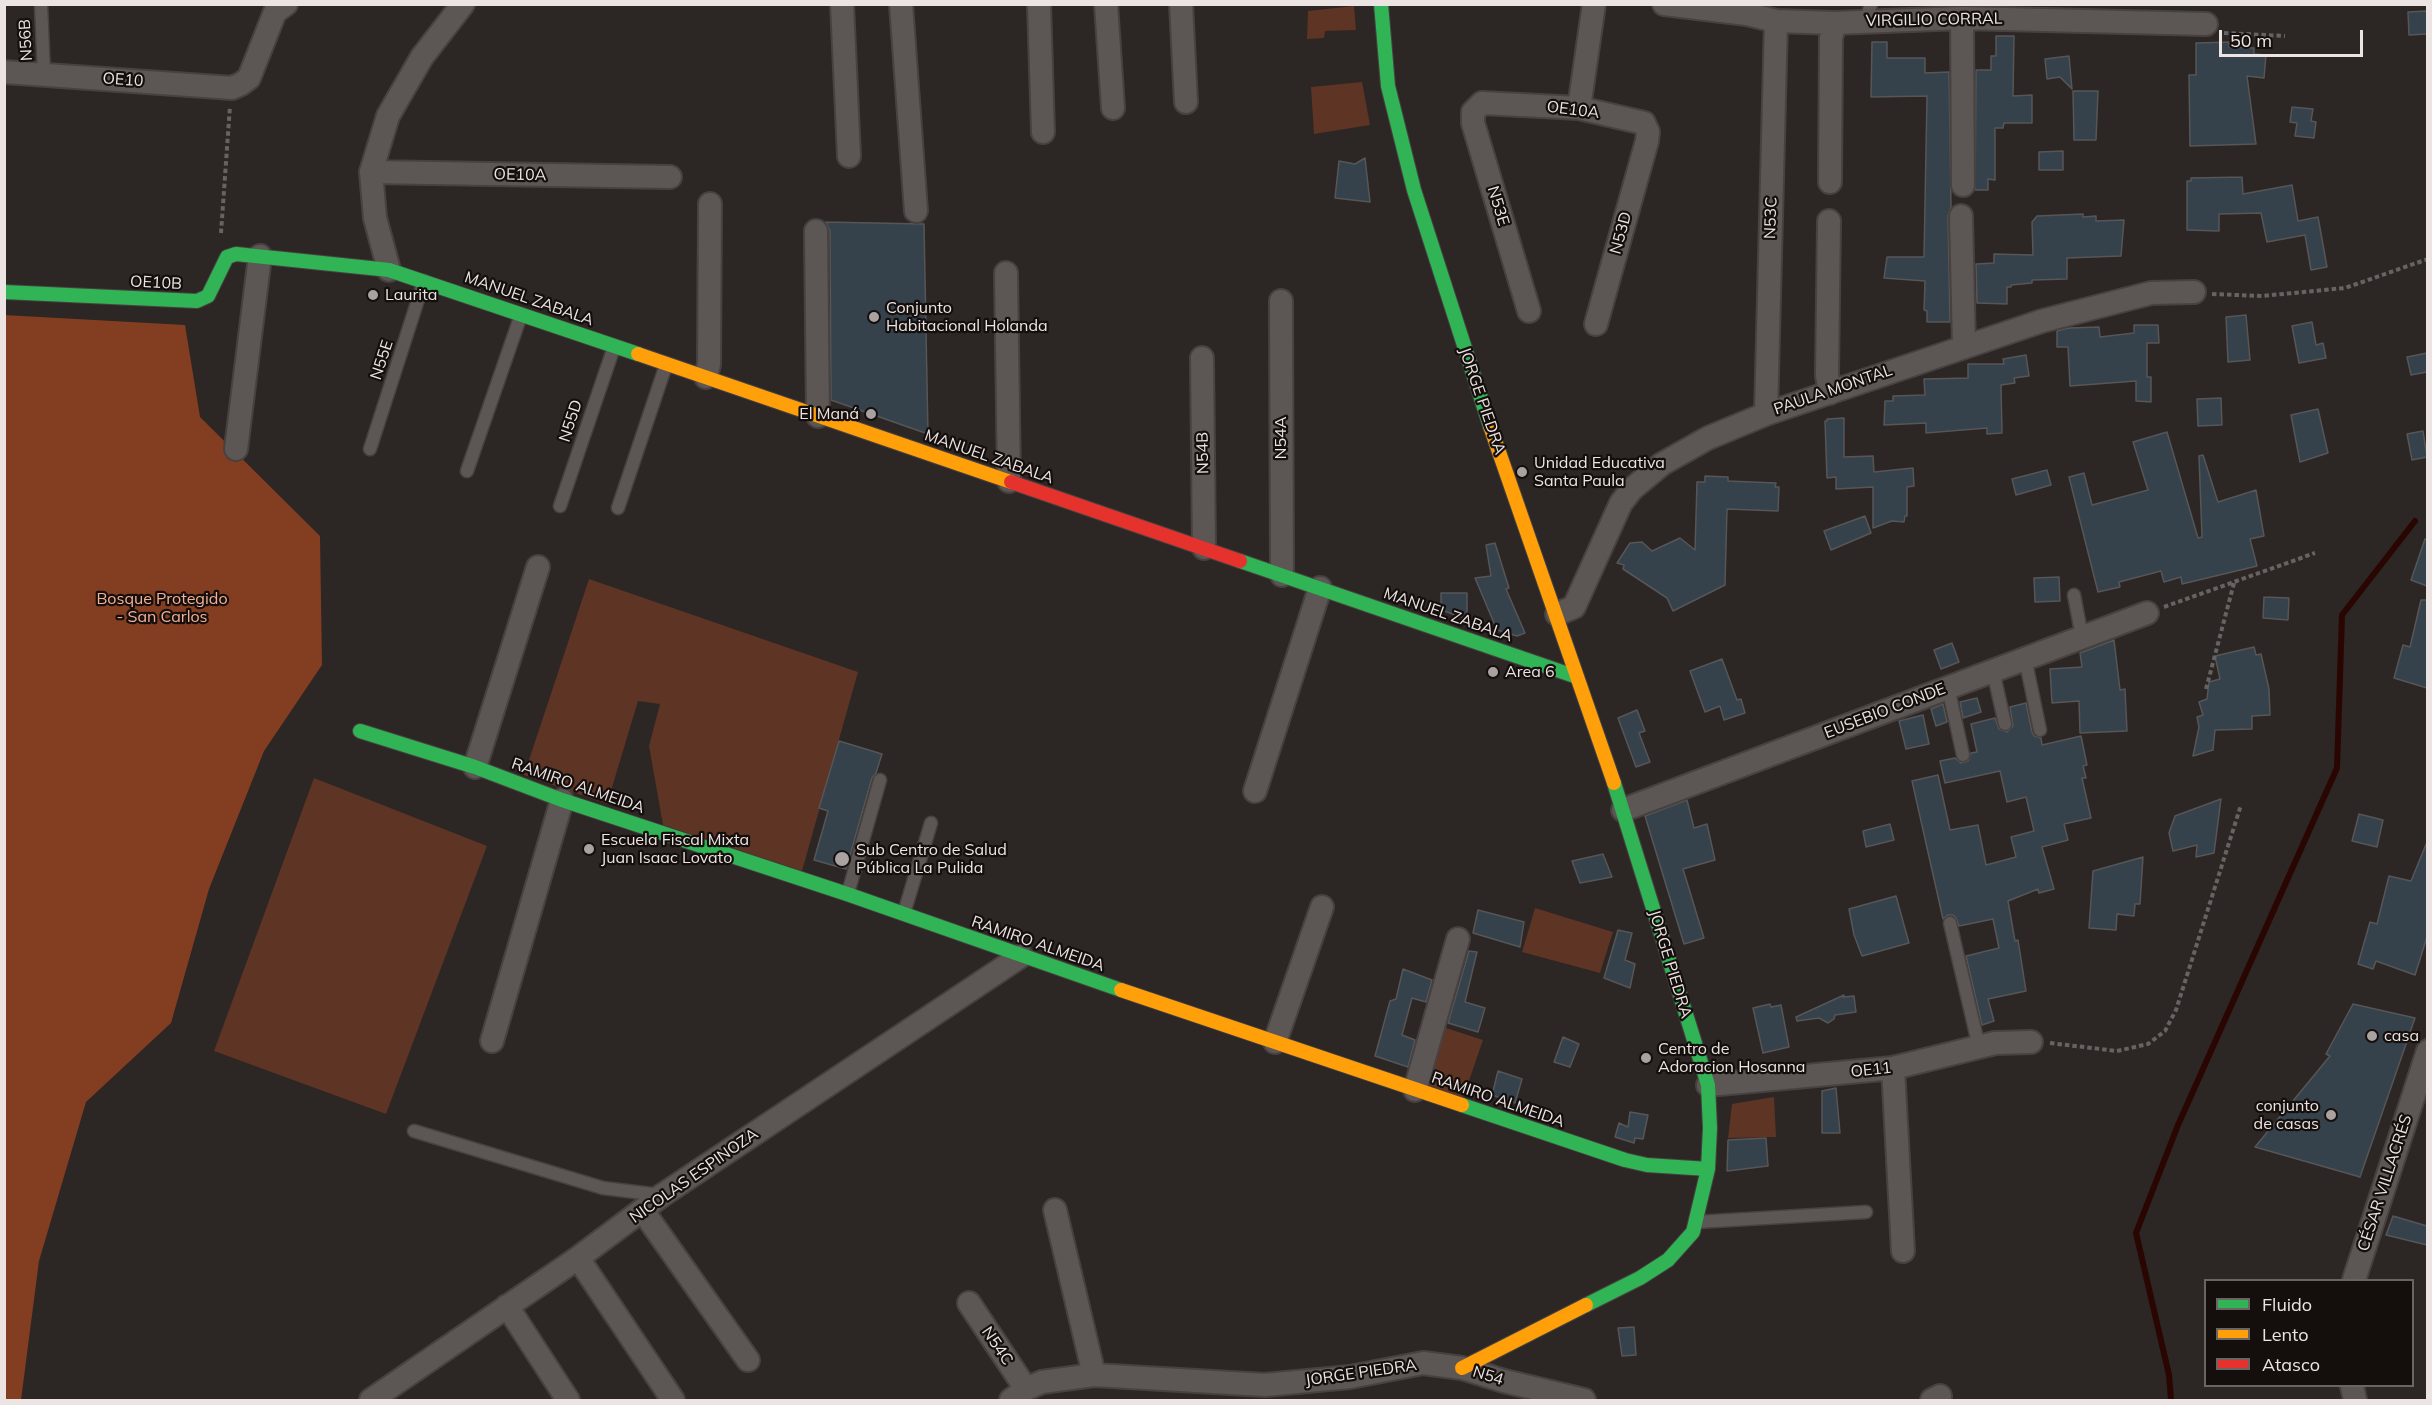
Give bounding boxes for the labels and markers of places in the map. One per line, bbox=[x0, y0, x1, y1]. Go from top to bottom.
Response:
place label: Laurita bbox=[385, 285, 437, 305]
marker: Laurita bbox=[366, 288, 380, 302]
place label: Conjunto Habitacional Holanda bbox=[886, 298, 1048, 336]
marker: Conjunto Habitacional Holanda bbox=[867, 310, 881, 324]
place label: El Maná bbox=[799, 404, 859, 424]
marker: El Maná bbox=[864, 407, 878, 421]
place label: Unidad Educativa Santa Paula bbox=[1534, 453, 1665, 491]
marker: Unidad Educativa Santa Paula bbox=[1515, 465, 1529, 479]
place label: Area 6 bbox=[1505, 662, 1555, 682]
marker: Area 6 bbox=[1486, 665, 1500, 679]
place label: Escuela Fiscal Mixta Juan Isaac Lovato bbox=[601, 830, 749, 868]
place label: Sub Centro de Salud Pública La Pulida bbox=[856, 840, 1007, 878]
marker: Escuela Fiscal Mixta Juan Isaac Lovato bbox=[582, 842, 596, 856]
marker: Sub Centro de Salud Pública La Pulida bbox=[833, 850, 851, 868]
place label: casa bbox=[2384, 1026, 2419, 1046]
marker: casa bbox=[2365, 1029, 2379, 1043]
place label: Centro de Adoracion Hosanna bbox=[1658, 1039, 1805, 1077]
marker: Centro de Adoracion Hosanna bbox=[1639, 1051, 1653, 1065]
place label: conjunto de casas bbox=[2254, 1096, 2319, 1134]
marker: conjunto de casas bbox=[2324, 1108, 2338, 1122]

